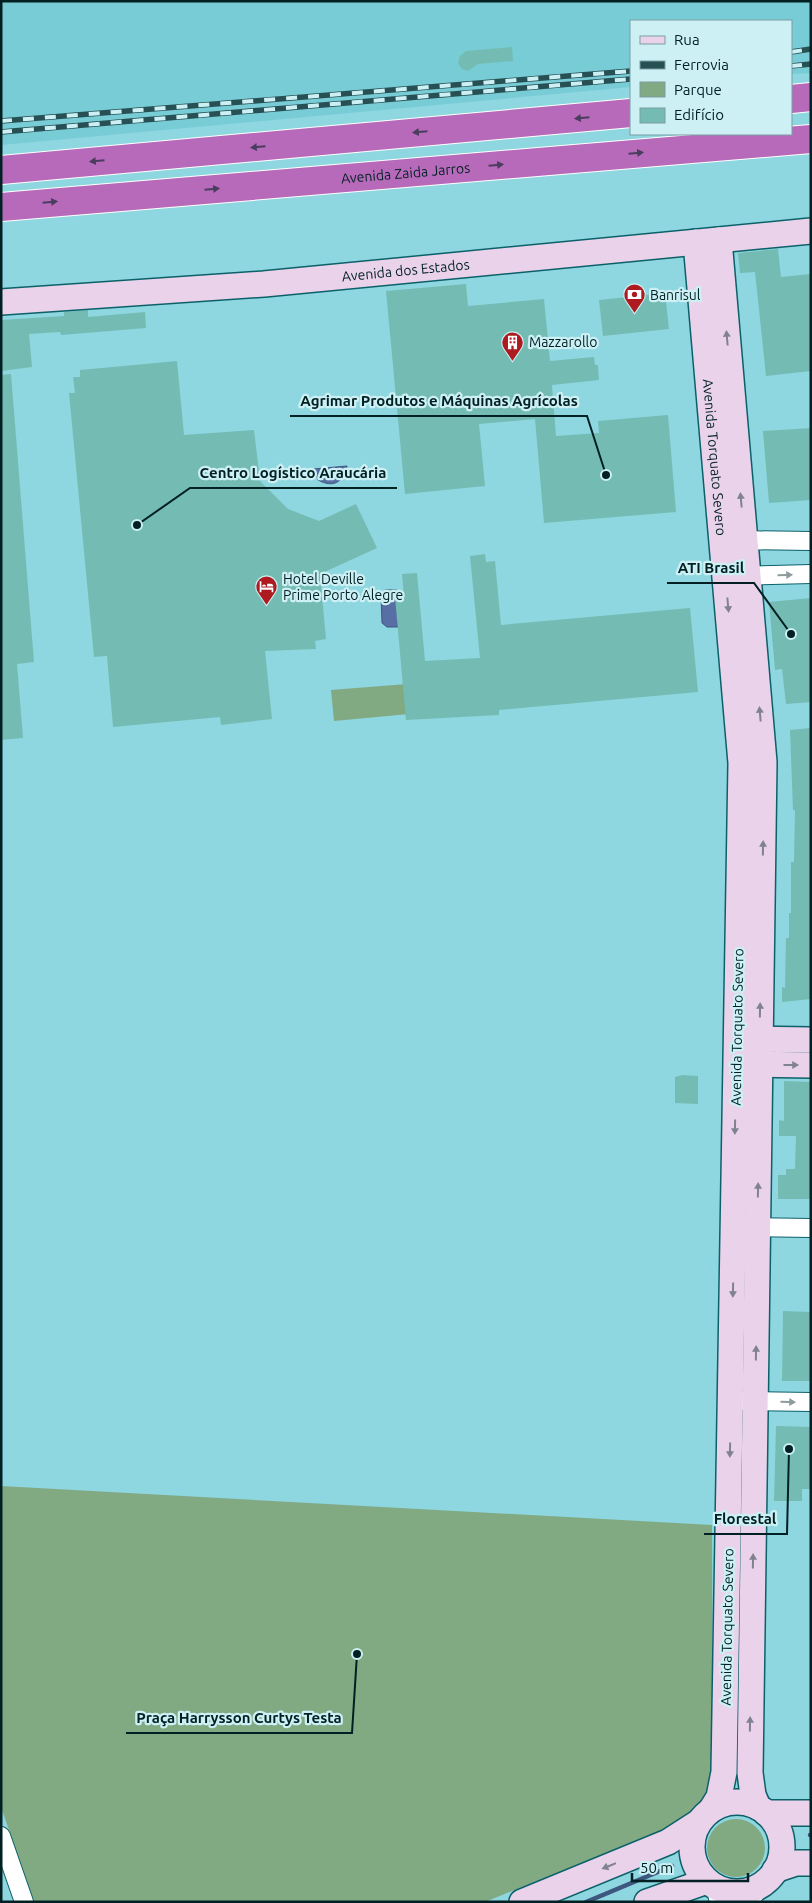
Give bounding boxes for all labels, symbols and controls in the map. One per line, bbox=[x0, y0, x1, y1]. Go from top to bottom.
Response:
legend bbox=[630, 20, 792, 135]
text: Rua bbox=[674, 31, 700, 48]
text: Ferrovia bbox=[674, 56, 729, 73]
text: Parque bbox=[674, 81, 722, 98]
text: Edifício bbox=[674, 106, 724, 123]
one-way arrow bbox=[574, 114, 590, 122]
one-way arrow bbox=[412, 128, 428, 136]
one-way arrow bbox=[250, 143, 266, 151]
one-way arrow bbox=[628, 149, 644, 157]
one-way arrow bbox=[88, 157, 104, 165]
street label: Avenida Zaida Jarros bbox=[340, 160, 471, 186]
one-way arrow bbox=[488, 160, 504, 168]
one-way arrow bbox=[204, 184, 220, 192]
one-way arrow bbox=[42, 198, 58, 206]
street label: Avenida dos Estados bbox=[341, 256, 470, 284]
bank icon: Banrisul bbox=[622, 283, 646, 314]
place label: Banrisul bbox=[650, 287, 701, 303]
one-way arrow bbox=[723, 329, 731, 345]
building icon: Mazzarollo bbox=[501, 330, 525, 361]
place label: Mazzarollo bbox=[529, 334, 597, 350]
street label: Avenida Torquato Severo bbox=[700, 378, 729, 536]
callout: Agrimar Produtos e Máquinas Agrícolas bbox=[290, 386, 587, 416]
text: Agrimar Produtos e Máquinas Agrícolas bbox=[300, 392, 578, 409]
callout: Centro Logístico Araucária bbox=[190, 458, 397, 488]
text: Centro Logístico Araucária bbox=[200, 464, 386, 481]
one-way arrow bbox=[737, 491, 745, 507]
callout: ATI Brasil bbox=[667, 553, 754, 583]
text: ATI Brasil bbox=[678, 559, 745, 576]
one-way arrow bbox=[778, 570, 794, 578]
place label: Hotel Deville Prime Porto Alegre bbox=[283, 571, 403, 603]
hotel icon: Hotel Deville Prime Porto Alegre bbox=[255, 575, 279, 606]
one-way arrow bbox=[724, 597, 732, 613]
one-way arrow bbox=[755, 705, 763, 721]
one-way arrow bbox=[759, 840, 767, 856]
street label: Avenida Torquato Severo bbox=[728, 948, 746, 1106]
one-way arrow bbox=[756, 1002, 764, 1018]
one-way arrow bbox=[783, 1061, 799, 1069]
one-way arrow bbox=[731, 1119, 739, 1135]
one-way arrow bbox=[754, 1182, 762, 1198]
one-way arrow bbox=[728, 1282, 736, 1298]
one-way arrow bbox=[752, 1345, 760, 1361]
one-way arrow bbox=[780, 1398, 796, 1406]
one-way arrow bbox=[726, 1442, 734, 1458]
callout: Florestal bbox=[704, 1504, 787, 1534]
text: Florestal bbox=[714, 1510, 777, 1527]
street label: Avenida Torquato Severo bbox=[718, 1548, 736, 1706]
one-way arrow bbox=[749, 1553, 757, 1569]
callout: Praça Harrysson Curtys Testa bbox=[126, 1703, 352, 1733]
text: Praça Harrysson Curtys Testa bbox=[136, 1709, 342, 1727]
one-way arrow bbox=[747, 1716, 755, 1732]
scale bar bbox=[632, 1850, 748, 1882]
text: 50 m bbox=[640, 1859, 673, 1876]
one-way arrow bbox=[601, 1862, 616, 1870]

